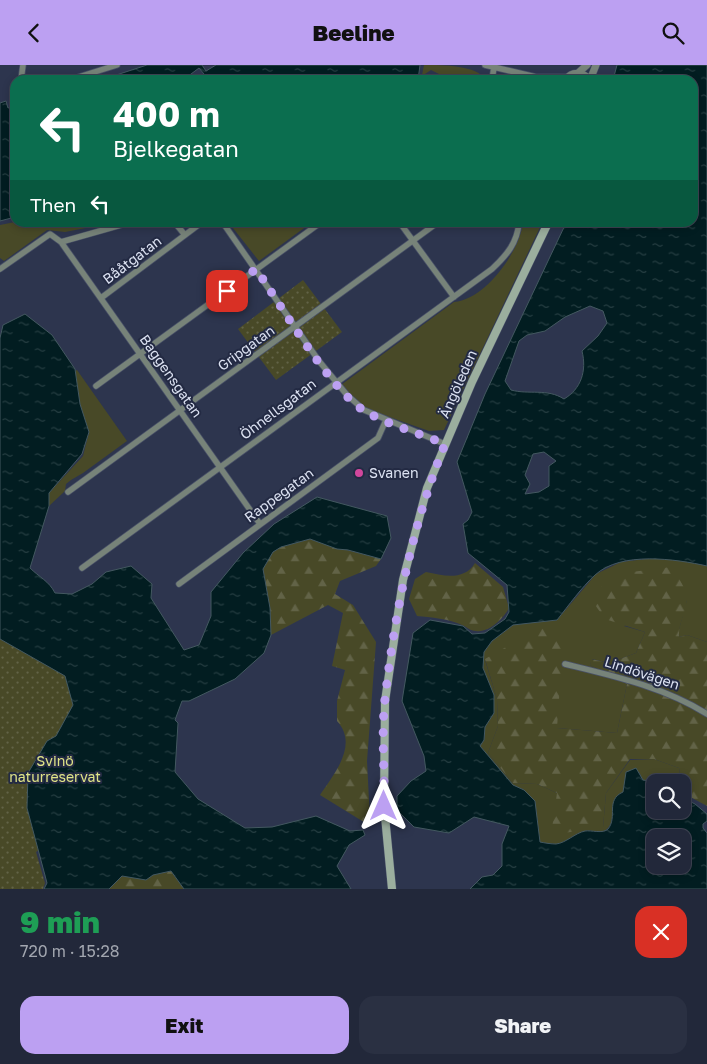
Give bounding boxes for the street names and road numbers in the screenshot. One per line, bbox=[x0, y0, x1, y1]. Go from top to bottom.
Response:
street label: Bååtgatan bbox=[99, 232, 164, 287]
street label: Gripgatan bbox=[214, 321, 277, 374]
street label: Baggensgatan bbox=[137, 331, 206, 420]
street label: Ängöleden bbox=[435, 347, 480, 421]
street label: Öhnellsgatan bbox=[236, 375, 319, 443]
street label: Rappegatan bbox=[241, 464, 317, 525]
street label: Lindövägen bbox=[602, 652, 682, 693]

